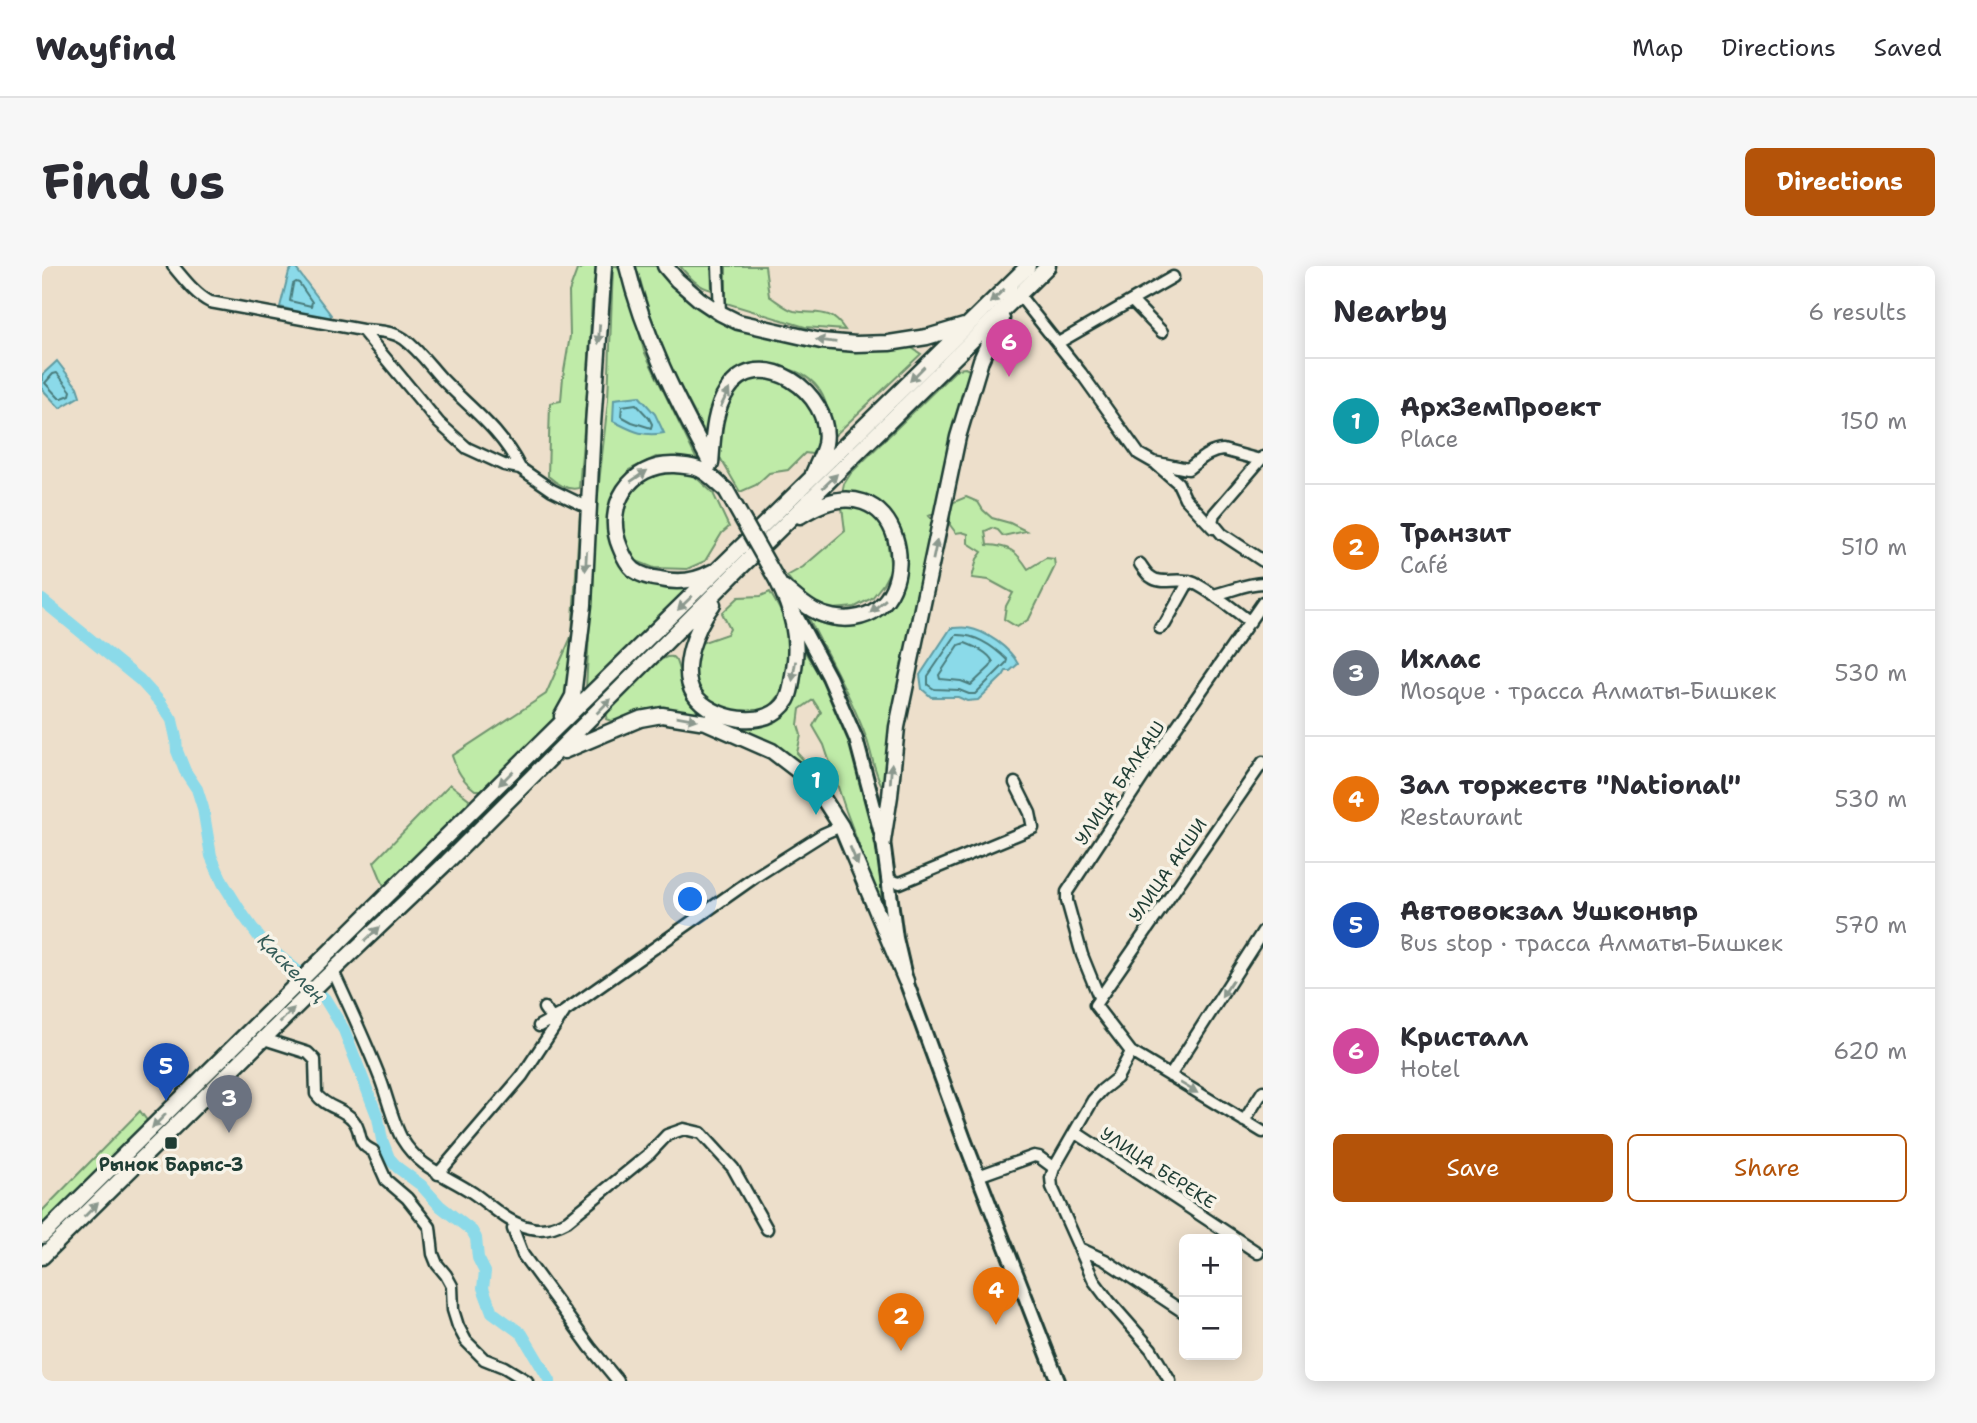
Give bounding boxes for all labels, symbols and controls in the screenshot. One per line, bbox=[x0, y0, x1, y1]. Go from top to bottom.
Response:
text: Wayfind bbox=[35, 26, 176, 71]
text: Map bbox=[1632, 32, 1683, 64]
text: Directions bbox=[1721, 32, 1836, 64]
text: Saved bbox=[1874, 32, 1942, 64]
button: Directions bbox=[1745, 148, 1935, 216]
text: Find us bbox=[42, 149, 225, 215]
one-way arrow bbox=[988, 288, 1006, 304]
text: Nearby bbox=[1333, 291, 1448, 332]
text: 6 results bbox=[1808, 297, 1907, 327]
pin: 6 bbox=[986, 319, 1032, 377]
one-way arrow bbox=[593, 323, 604, 345]
one-way arrow bbox=[815, 335, 837, 346]
one-way arrow bbox=[910, 365, 926, 382]
one-way arrow bbox=[719, 388, 730, 408]
text: АрхЗемПроект bbox=[1400, 389, 1601, 424]
text: 1 bbox=[1351, 406, 1361, 436]
text: 150 m bbox=[1840, 406, 1907, 436]
text: Place bbox=[1400, 424, 1459, 454]
one-way arrow bbox=[630, 469, 648, 483]
one-way arrow bbox=[821, 472, 838, 489]
text: Транзит bbox=[1400, 515, 1511, 550]
text: 2 bbox=[1348, 532, 1364, 562]
text: 510 m bbox=[1841, 532, 1907, 562]
one-way arrow bbox=[929, 539, 940, 561]
one-way arrow bbox=[580, 550, 591, 572]
text: Café bbox=[1400, 550, 1448, 580]
one-way arrow bbox=[677, 594, 694, 611]
one-way arrow bbox=[870, 598, 887, 613]
text: Ихлас bbox=[1400, 641, 1481, 676]
text: 3 bbox=[1348, 658, 1364, 688]
text: 530 m bbox=[1835, 658, 1907, 688]
one-way arrow bbox=[788, 660, 799, 682]
text: Mosque · трасса Алматы-Бишкек bbox=[1400, 676, 1776, 706]
one-way arrow bbox=[595, 697, 612, 714]
one-way arrow bbox=[676, 713, 698, 724]
street label: УЛИЦА БАЛКАШ bbox=[1069, 716, 1171, 850]
pin: 1 bbox=[793, 757, 839, 815]
one-way arrow bbox=[886, 762, 897, 784]
text: Зал торжеств "National" bbox=[1400, 767, 1741, 802]
one-way arrow bbox=[498, 770, 514, 786]
text: 4 bbox=[1348, 784, 1364, 814]
text: 530 m bbox=[1835, 784, 1907, 814]
text: Restaurant bbox=[1400, 802, 1523, 832]
street label: УЛИЦА АКШИ bbox=[1123, 813, 1213, 927]
one-way arrow bbox=[848, 846, 860, 866]
your location bbox=[673, 882, 707, 916]
text: Автовокзал Ушконыр bbox=[1400, 893, 1698, 928]
text: 5 bbox=[1349, 910, 1363, 940]
text: 570 m bbox=[1835, 910, 1907, 940]
one-way arrow bbox=[363, 925, 380, 942]
water label: Қаскелең bbox=[252, 928, 331, 1009]
text: Bus stop · трасса Алматы-Бишкек bbox=[1400, 928, 1783, 958]
one-way arrow bbox=[1220, 979, 1233, 998]
one-way arrow bbox=[279, 1007, 296, 1024]
text: Кристалл bbox=[1400, 1019, 1528, 1054]
text: 6 bbox=[1348, 1036, 1364, 1066]
text: 620 m bbox=[1833, 1036, 1907, 1066]
pin: 5 bbox=[143, 1043, 189, 1101]
text: Hotel bbox=[1400, 1054, 1460, 1084]
pin: 3 bbox=[206, 1075, 252, 1133]
one-way arrow bbox=[1180, 1081, 1199, 1094]
one-way arrow bbox=[150, 1112, 167, 1129]
street label: УЛИЦА БЕРЕКЕ bbox=[1096, 1122, 1220, 1214]
button: Save bbox=[1333, 1134, 1613, 1202]
button: Share bbox=[1627, 1134, 1907, 1202]
marker: Рынок Барыс-3 bbox=[163, 1135, 179, 1151]
place label: Рынок Барыс-3 bbox=[99, 1153, 243, 1177]
one-way arrow bbox=[82, 1201, 99, 1218]
map controls bbox=[1179, 1234, 1242, 1360]
button: + bbox=[1179, 1234, 1242, 1297]
pin: 4 bbox=[973, 1267, 1019, 1325]
pin: 2 bbox=[878, 1293, 924, 1351]
button: − bbox=[1179, 1297, 1242, 1360]

